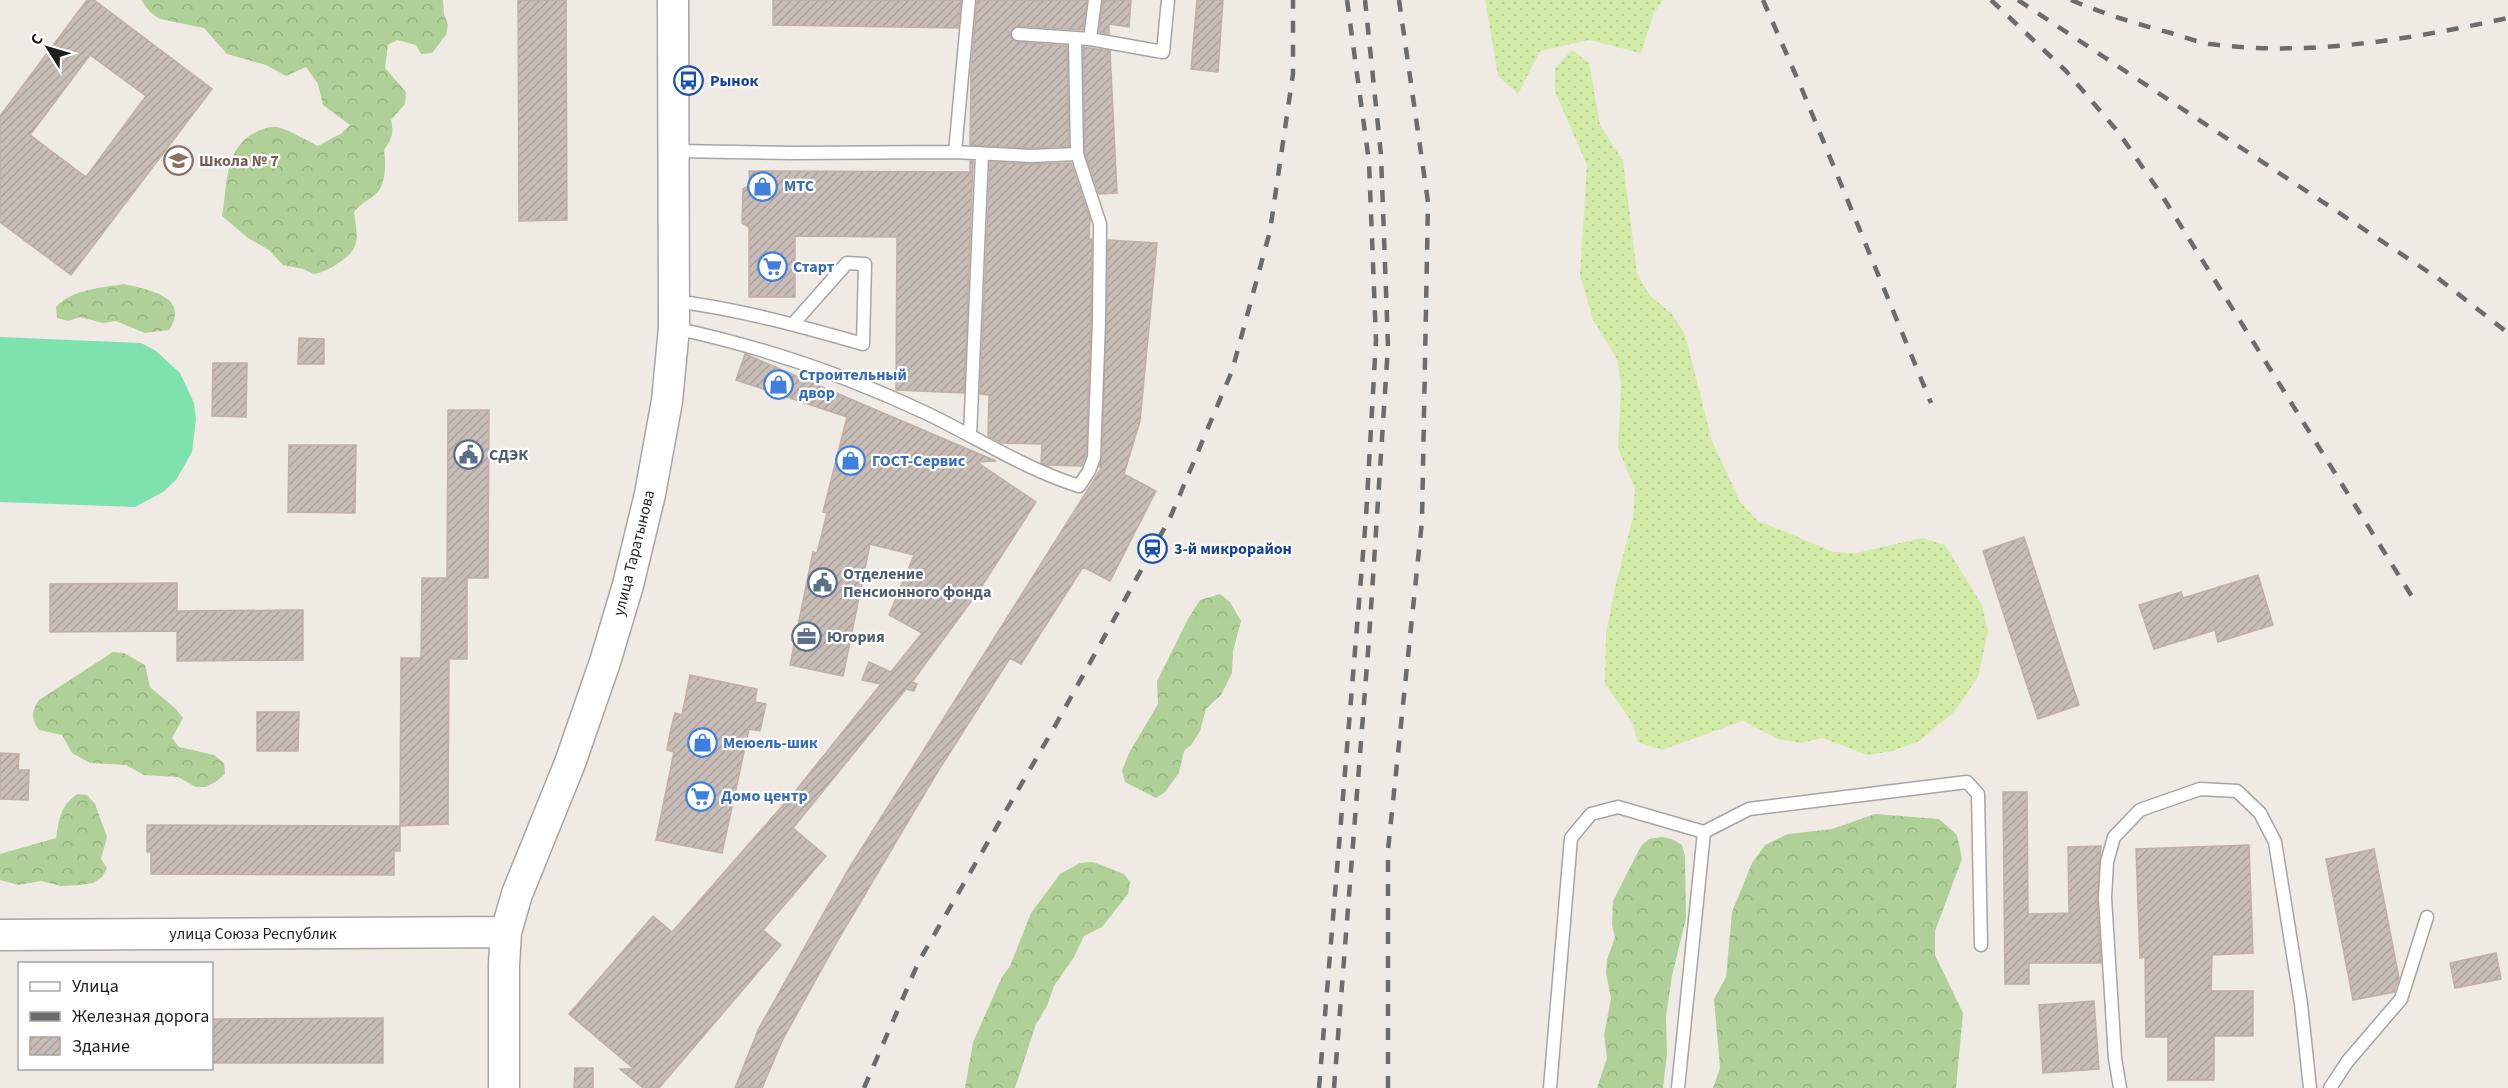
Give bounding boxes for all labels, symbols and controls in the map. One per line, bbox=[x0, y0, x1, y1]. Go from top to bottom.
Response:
north arrow bbox=[18, 18, 78, 78]
text: С bbox=[25, 29, 48, 50]
bus stop icon: Рынок bbox=[673, 65, 705, 97]
place label: Рынок bbox=[710, 70, 759, 92]
school or university icon: Школа № 7 bbox=[162, 145, 194, 177]
place label: Школа № 7 bbox=[199, 150, 279, 172]
shop icon: МТС bbox=[747, 170, 779, 202]
place label: МТС bbox=[784, 175, 814, 197]
supermarket icon: Старт bbox=[756, 251, 788, 283]
place label: Старт bbox=[793, 256, 834, 278]
place label: Строительный двор bbox=[799, 364, 907, 404]
shop icon: Строительный двор bbox=[762, 368, 794, 400]
public building icon: СДЭК bbox=[452, 439, 484, 471]
place label: СДЭК bbox=[489, 444, 528, 466]
shop icon: ГОСТ-Сервис bbox=[835, 445, 867, 477]
place label: ГОСТ-Сервис bbox=[872, 450, 966, 472]
street label: улица Таратынова bbox=[608, 488, 660, 618]
station icon: 3-й микрорайон bbox=[1137, 533, 1169, 565]
place label: 3-й микрорайон bbox=[1174, 538, 1292, 560]
place label: Отделение Пенсионного фонда bbox=[843, 563, 991, 603]
public building icon: Отделение Пенсионного фонда bbox=[806, 567, 838, 599]
office icon: Югория bbox=[790, 621, 822, 653]
place label: Югория bbox=[827, 626, 885, 648]
shop icon: Меюель-шик bbox=[686, 727, 718, 759]
place label: Меюель-шик bbox=[723, 732, 818, 754]
supermarket icon: Домо центр bbox=[684, 780, 716, 812]
place label: Домо центр bbox=[721, 785, 808, 807]
street label: улица Союза Республик bbox=[169, 923, 337, 945]
legend bbox=[18, 962, 213, 1070]
text: Улица bbox=[72, 974, 119, 999]
text: Железная дорога bbox=[72, 1004, 209, 1029]
text: Здание bbox=[72, 1034, 130, 1059]

